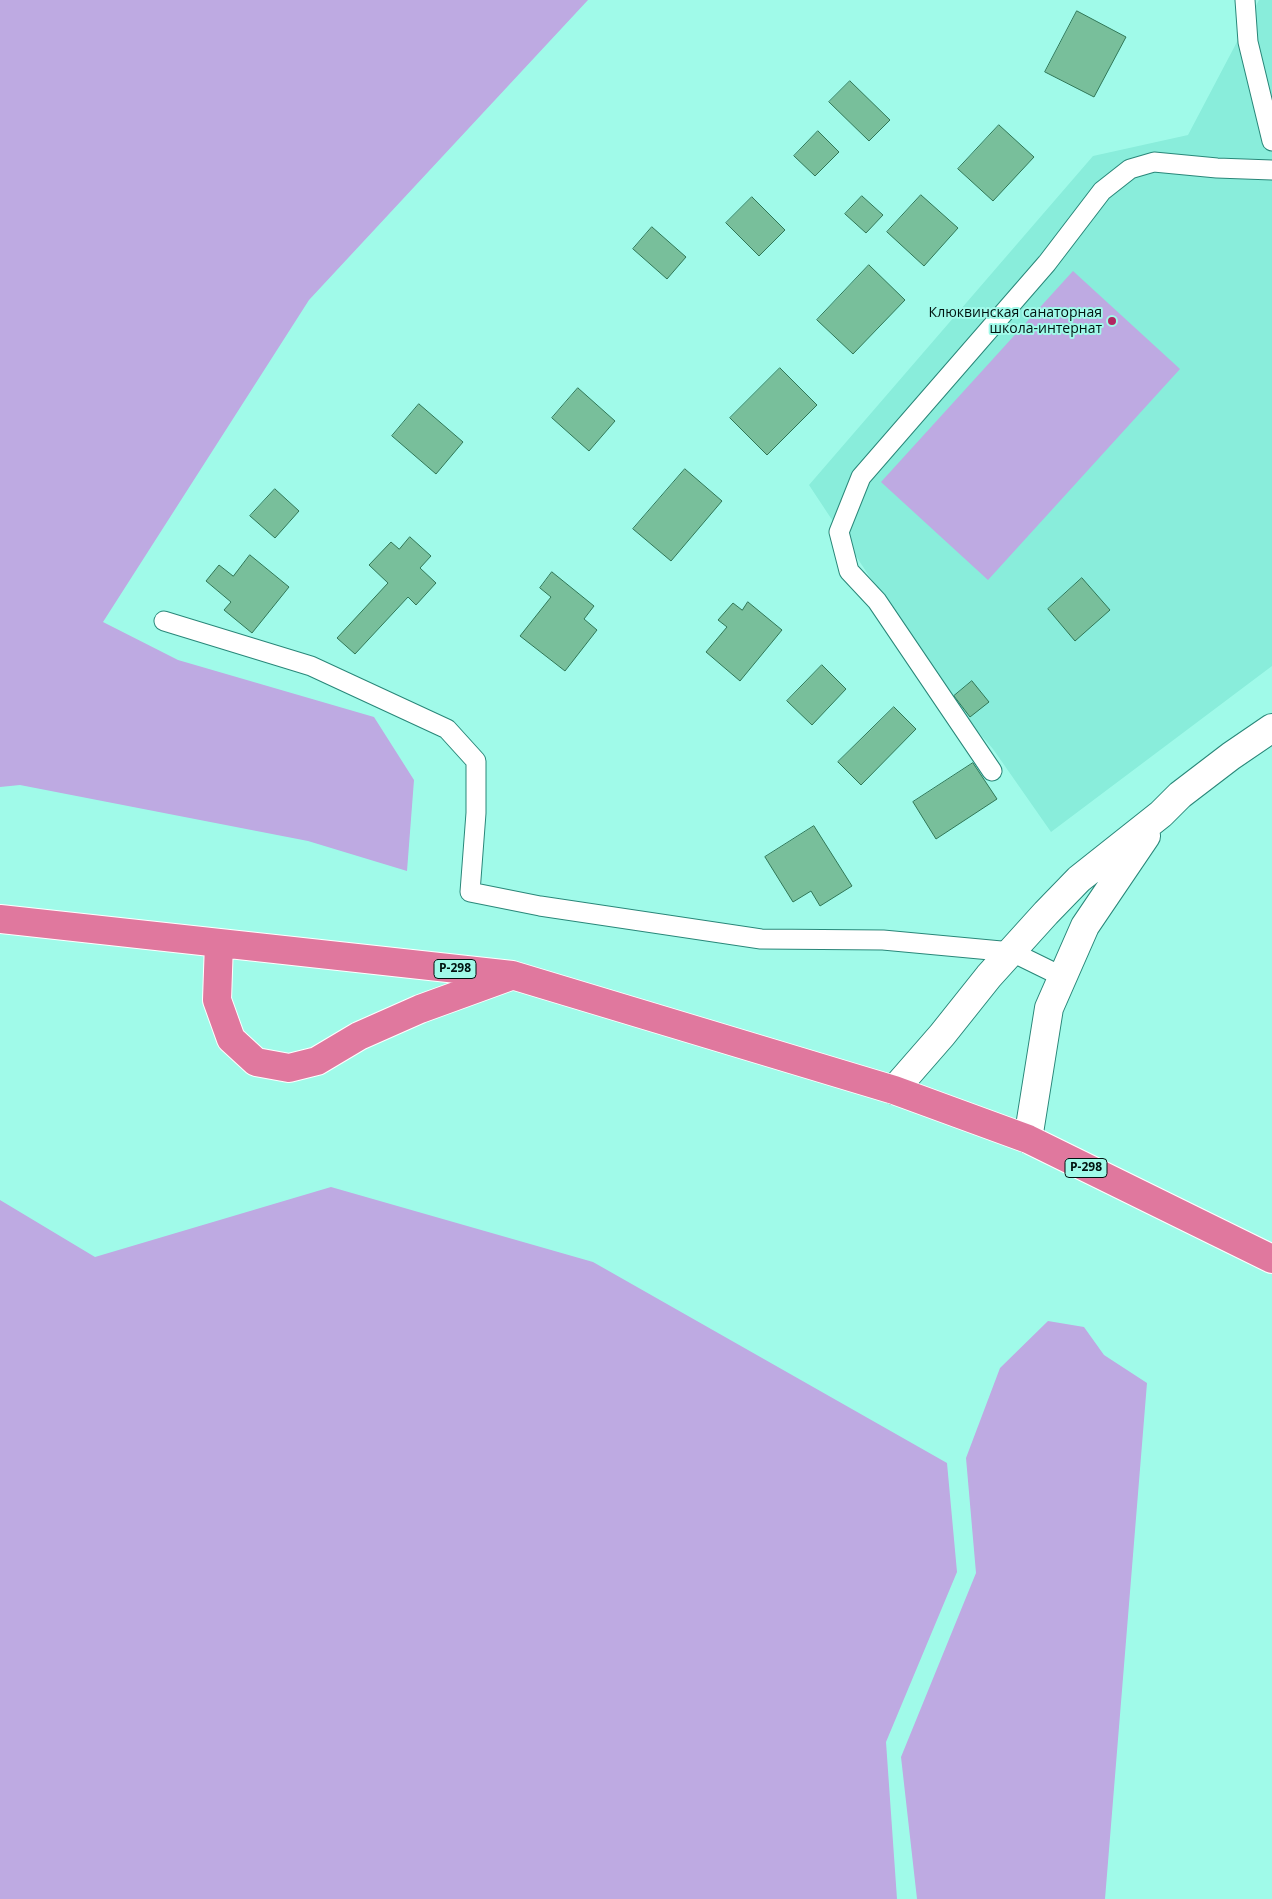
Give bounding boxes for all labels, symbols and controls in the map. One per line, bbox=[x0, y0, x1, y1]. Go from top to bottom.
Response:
place label: Клюквинская санаторная школа-интернат bbox=[929, 305, 1102, 338]
marker: Клюквинская санаторная школа-интернат bbox=[1106, 315, 1118, 327]
road number: Р-298 bbox=[434, 960, 476, 979]
road number: Р-298 bbox=[1065, 1158, 1107, 1178]

